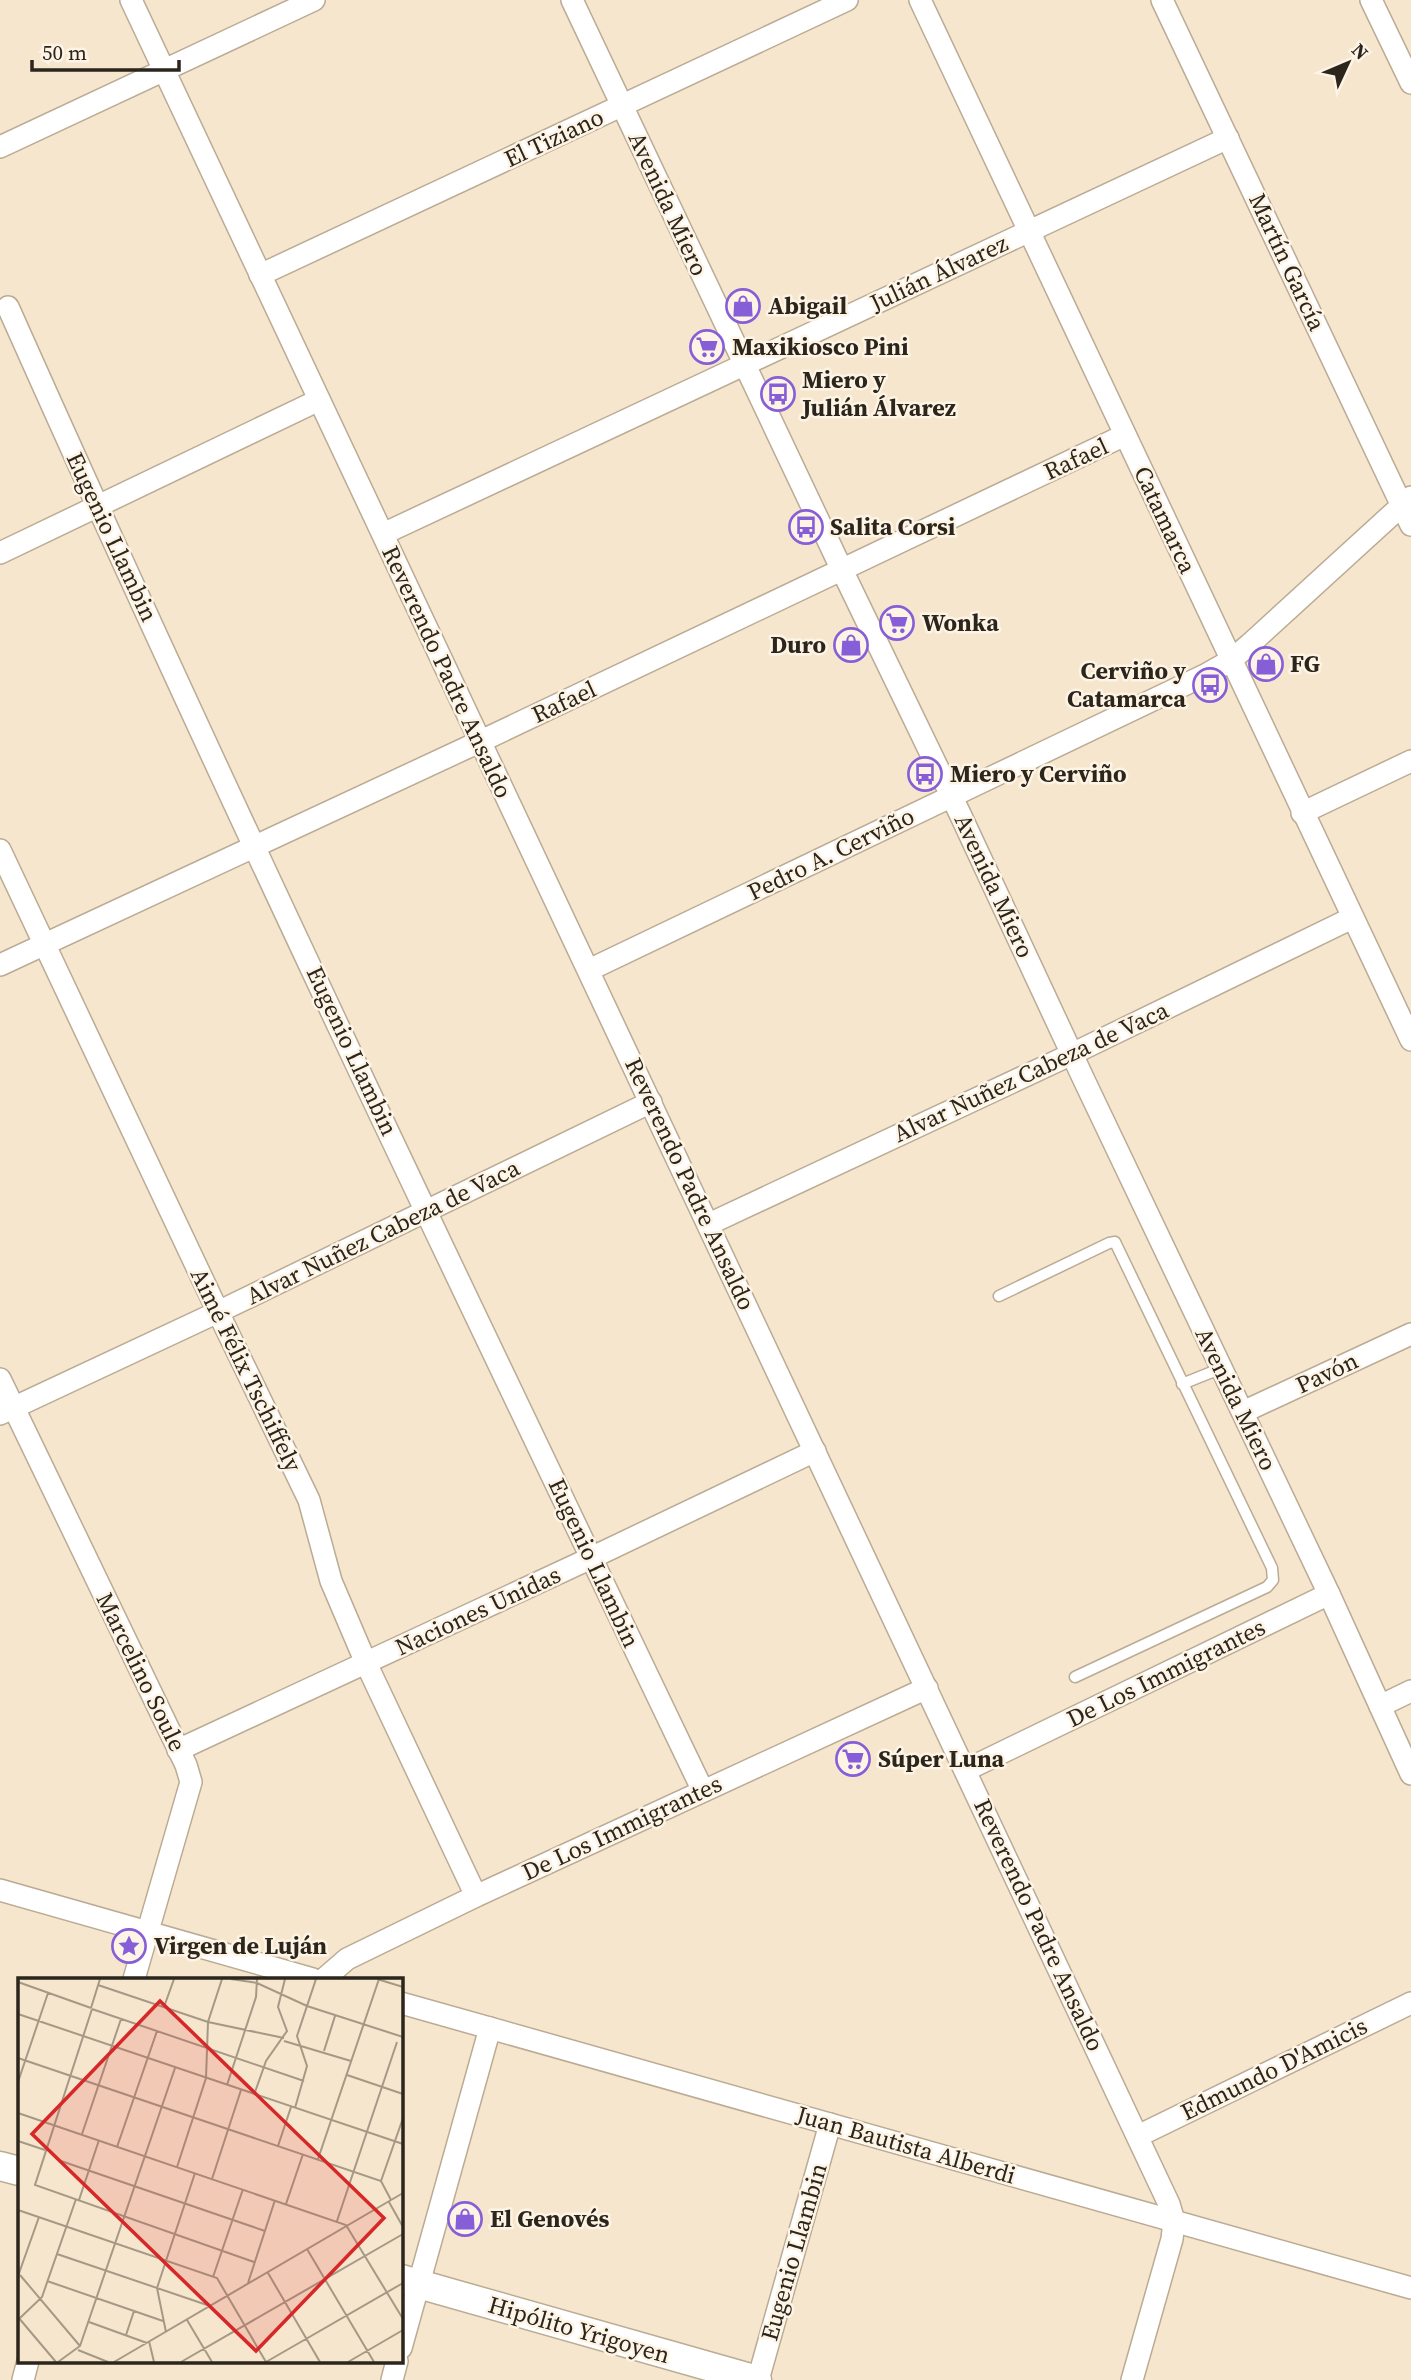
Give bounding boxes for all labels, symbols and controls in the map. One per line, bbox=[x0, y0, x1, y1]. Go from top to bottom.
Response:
scale bar bbox=[32, 28, 178, 72]
north arrow bbox=[1313, 28, 1383, 98]
text: N bbox=[1346, 37, 1374, 65]
text: 50 m bbox=[42, 38, 87, 67]
street label: El Tiziano bbox=[499, 100, 609, 175]
street label: Avenida Miero bbox=[621, 126, 716, 281]
street label: Martín García bbox=[1241, 188, 1334, 337]
street label: Julián Álvarez bbox=[864, 226, 1013, 319]
shop icon: Abigail bbox=[724, 287, 762, 325]
place label: Abigail bbox=[768, 289, 847, 322]
supermarket icon: Maxikiosco Pini bbox=[688, 328, 726, 366]
place label: Maxikiosco Pini bbox=[732, 330, 909, 363]
place label: Miero y Julián Álvarez bbox=[800, 363, 956, 424]
bus stop icon: Miero y Julián Álvarez bbox=[759, 375, 797, 413]
street label: Rafael bbox=[1038, 429, 1113, 488]
street label: Eugenio Llambin bbox=[59, 447, 166, 627]
street label: Catamarca bbox=[1126, 461, 1205, 579]
bus stop icon: Salita Corsi bbox=[787, 508, 825, 546]
place label: Salita Corsi bbox=[830, 510, 956, 543]
street label: Reverendo Padre Ansaldo bbox=[374, 540, 521, 803]
supermarket icon: Wonka bbox=[878, 604, 916, 642]
place label: Wonka bbox=[922, 606, 999, 639]
shop icon: Duro bbox=[832, 626, 870, 664]
place label: Duro bbox=[770, 628, 826, 661]
shop icon: FG bbox=[1247, 645, 1285, 683]
place label: FG bbox=[1290, 647, 1320, 680]
place label: Cerviño y Catamarca bbox=[1067, 654, 1186, 715]
bus stop icon: Cerviño y Catamarca bbox=[1191, 666, 1229, 704]
street label: Rafael bbox=[526, 672, 601, 731]
bus stop icon: Miero y Cerviño bbox=[906, 755, 944, 793]
place label: Miero y Cerviño bbox=[950, 757, 1127, 790]
street label: Pedro A. Cerviño bbox=[742, 799, 920, 908]
street label: Avenida Miero bbox=[947, 808, 1042, 963]
street label: Eugenio Llambin bbox=[299, 961, 406, 1141]
street label: Alvar Nuñez Cabeza de Vaca bbox=[888, 993, 1174, 1150]
street label: Reverendo Padre Ansaldo bbox=[617, 1052, 764, 1315]
street label: Alvar Nuñez Cabeza de Vaca bbox=[241, 1151, 526, 1312]
street label: Aimé Félix Tschiffely bbox=[183, 1262, 310, 1478]
street label: Avenida Miero bbox=[1188, 1322, 1285, 1476]
street label: Pavón bbox=[1290, 1344, 1363, 1401]
street label: Eugenio Llambin bbox=[541, 1473, 648, 1653]
street label: Naciones Unidas bbox=[390, 1558, 566, 1663]
street label: Marcelino Soule bbox=[89, 1587, 194, 1757]
street label: De Los Immigrantes bbox=[1061, 1610, 1271, 1735]
supermarket icon: Súper Luna bbox=[834, 1740, 872, 1778]
place label: Súper Luna bbox=[878, 1742, 1005, 1775]
street label: De Los Immigrantes bbox=[516, 1767, 727, 1888]
street label: Reverendo Padre Ansaldo bbox=[966, 1793, 1113, 2056]
place icon: Virgen de Luján bbox=[110, 1927, 148, 1965]
place label: Virgen de Luján bbox=[154, 1929, 327, 1962]
inset map bbox=[18, 1978, 402, 2362]
street label: Edmundo D'Amicis bbox=[1175, 2009, 1373, 2128]
street label: Juan Bautista Alberdi bbox=[792, 2097, 1020, 2192]
street label: Eugenio Llambin bbox=[752, 2159, 835, 2345]
shop icon: El Genovés bbox=[446, 2200, 484, 2238]
place label: El Genovés bbox=[490, 2202, 610, 2235]
street label: Hipólito Yrigoyen bbox=[484, 2288, 674, 2371]

